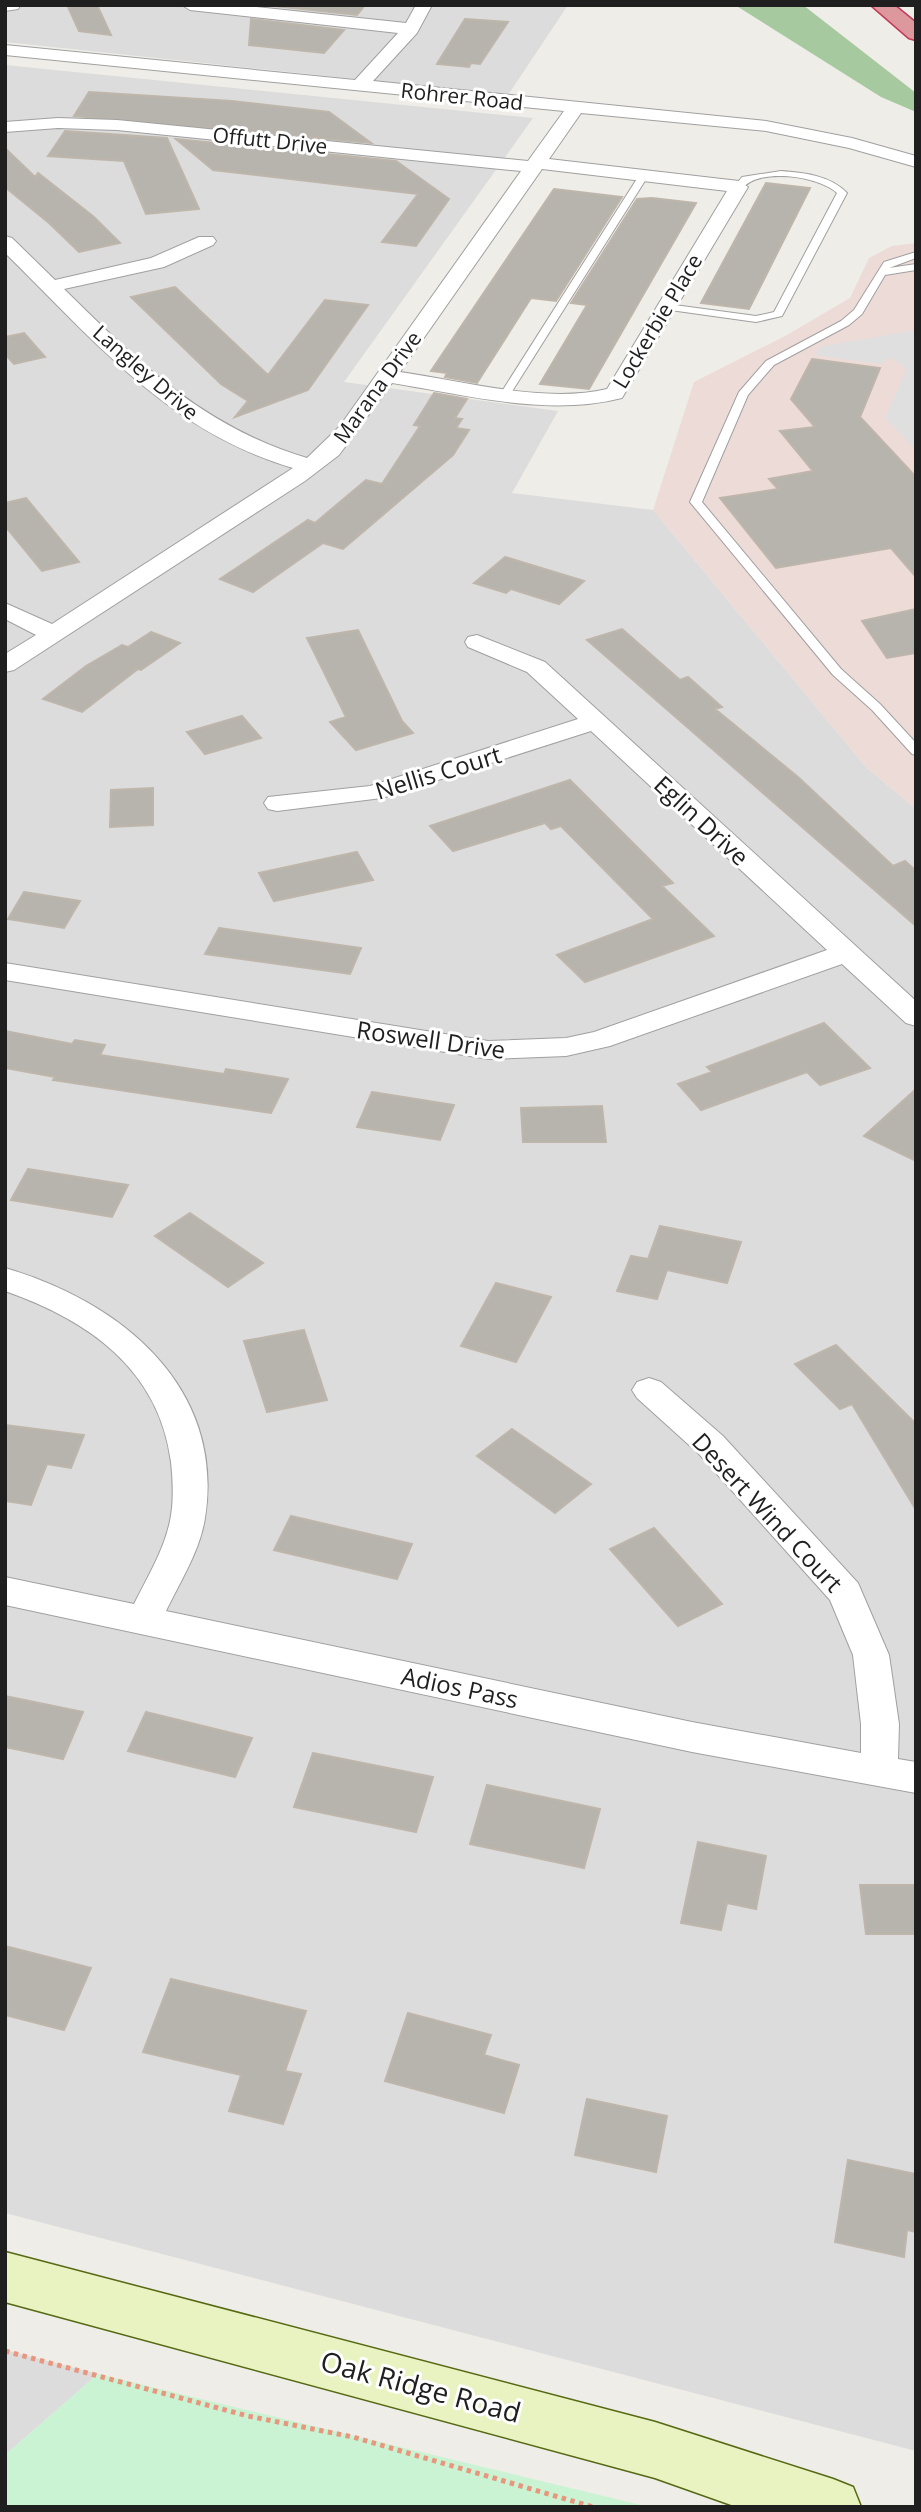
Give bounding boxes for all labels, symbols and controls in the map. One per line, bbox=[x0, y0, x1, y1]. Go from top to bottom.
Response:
street label: Rohrer Road bbox=[399, 76, 525, 116]
street label: Offutt Drive bbox=[211, 120, 329, 160]
street label: Lockerbie Place bbox=[606, 249, 708, 393]
street label: Langley Drive bbox=[87, 318, 205, 426]
street label: Marana Drive bbox=[327, 325, 427, 449]
street label: Nellis Court bbox=[371, 737, 505, 807]
street label: Eglin Drive bbox=[648, 768, 756, 872]
street label: Roswell Drive bbox=[355, 1012, 507, 1066]
street label: Desert Wind Court bbox=[685, 1425, 851, 1599]
street label: Adios Pass bbox=[399, 1659, 521, 1715]
street label: Oak Ridge Road bbox=[317, 2341, 525, 2431]

